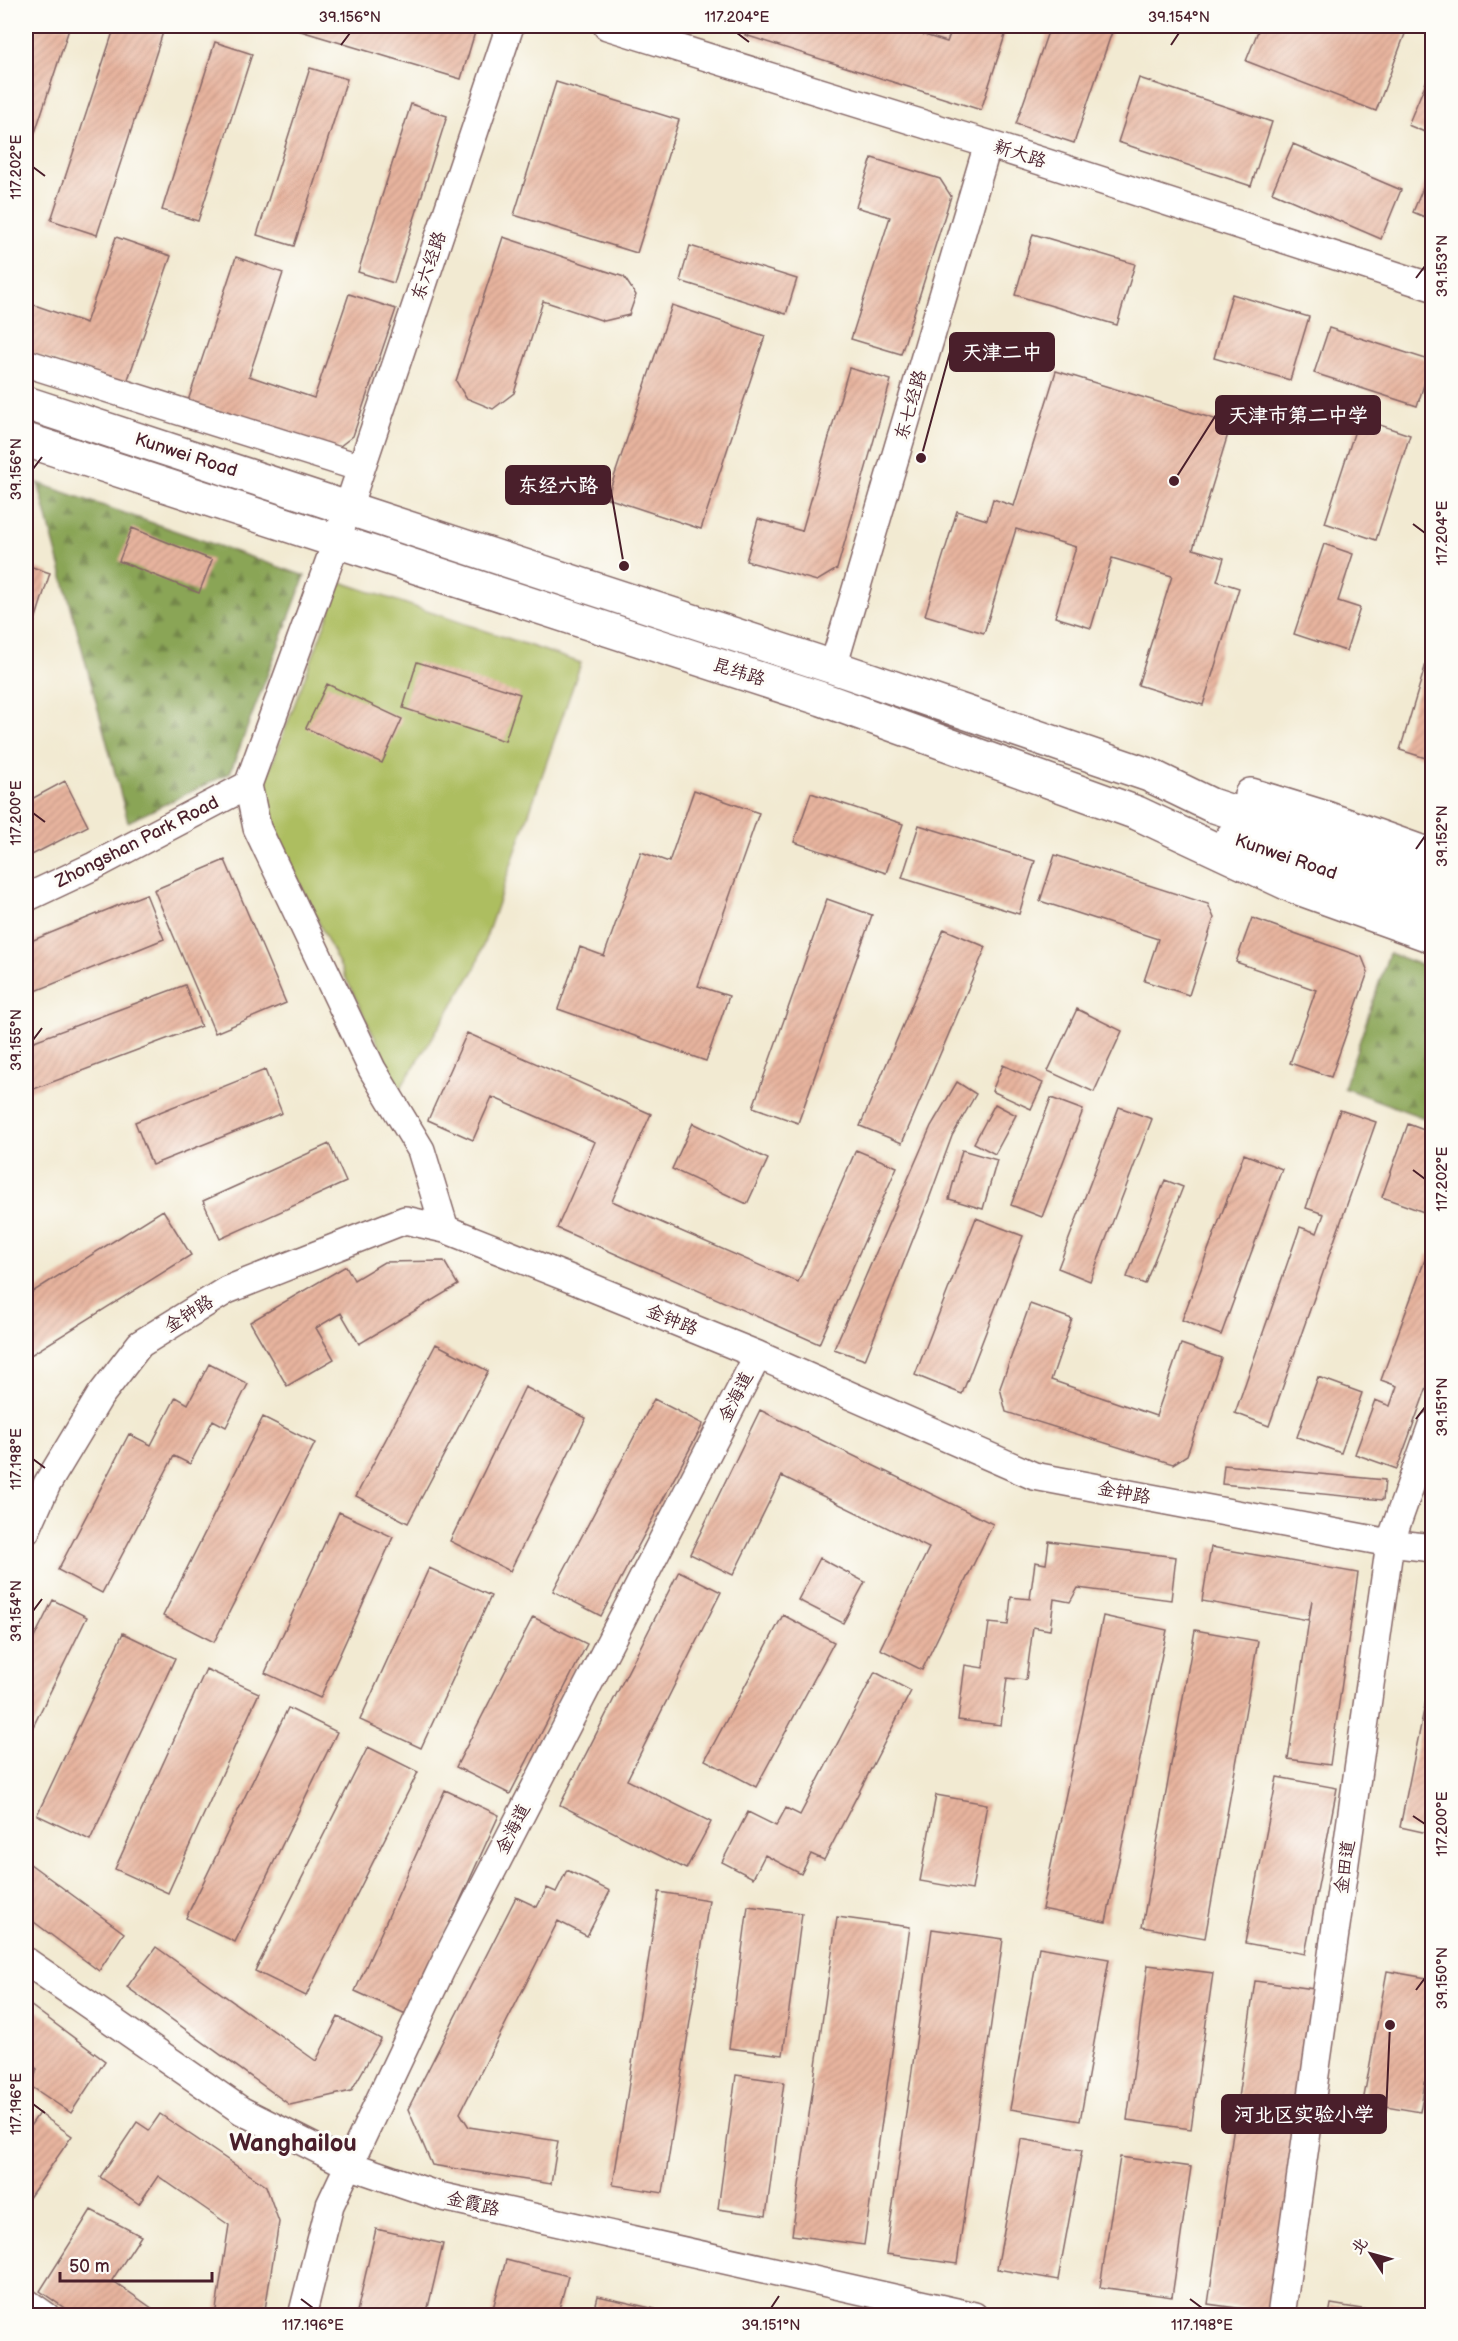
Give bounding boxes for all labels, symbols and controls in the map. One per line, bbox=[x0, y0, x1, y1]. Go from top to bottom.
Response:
text: 39.156°N bbox=[319, 8, 381, 27]
text: 117.204°E bbox=[705, 8, 770, 27]
text: 39.154°N bbox=[1148, 8, 1210, 27]
text: 117.202°E bbox=[7, 135, 26, 199]
street label: 新大路 bbox=[991, 136, 1049, 172]
street label: 东六经路 bbox=[407, 229, 451, 303]
text: 39.153°N bbox=[1433, 235, 1452, 297]
callout: 天津二中 bbox=[950, 333, 1054, 371]
text: 天津二中 bbox=[962, 341, 1042, 365]
street label: 东七经路 bbox=[891, 368, 931, 442]
callout: 天津市第二中学 bbox=[1216, 396, 1380, 434]
text: 天津市第二中学 bbox=[1228, 404, 1368, 428]
street label: Kunwei Road bbox=[132, 429, 240, 481]
text: 39.156°N bbox=[7, 438, 26, 500]
callout: 东经六路 bbox=[506, 466, 610, 504]
text: 东经六路 bbox=[518, 474, 598, 498]
text: 117.204°E bbox=[1433, 500, 1452, 565]
street label: 昆纬路 bbox=[710, 654, 768, 690]
text: 117.200°E bbox=[7, 780, 26, 846]
street label: Zhongshan Park Road bbox=[51, 792, 222, 893]
text: 39.152°N bbox=[1433, 805, 1452, 867]
street label: Kunwei Road bbox=[1232, 830, 1340, 884]
text: 39.155°N bbox=[7, 1009, 26, 1071]
text: 117.202°E bbox=[1433, 1147, 1452, 1211]
street label: 金钟路 bbox=[161, 1291, 217, 1337]
street label: 金钟路 bbox=[643, 1300, 701, 1340]
street label: 金海道 bbox=[714, 1368, 758, 1426]
text: 39.151°N bbox=[1433, 1377, 1452, 1437]
text: 117.198°E bbox=[7, 1428, 26, 1490]
street label: 金钟路 bbox=[1095, 1478, 1153, 1508]
text: 39.154°N bbox=[7, 1580, 26, 1642]
text: 117.200°E bbox=[1433, 1791, 1452, 1857]
street label: 金海道 bbox=[491, 1800, 535, 1858]
street label: 金田道 bbox=[1331, 1839, 1359, 1895]
text: 39.150°N bbox=[1433, 1947, 1452, 2009]
text: 117.196°E bbox=[7, 2073, 26, 2135]
callout: 河北区实验小学 bbox=[1222, 2095, 1386, 2133]
text: 河北区实验小学 bbox=[1234, 2103, 1374, 2127]
district label: Wanghailou bbox=[229, 2129, 357, 2158]
street label: 金霞路 bbox=[444, 2188, 502, 2220]
north arrow bbox=[1341, 2224, 1401, 2284]
text: 北 bbox=[1348, 2234, 1372, 2258]
scale bar bbox=[60, 2245, 212, 2283]
text: 50 m bbox=[69, 2256, 110, 2277]
text: 117.196°E bbox=[282, 2316, 344, 2335]
text: 39.151°N bbox=[741, 2316, 801, 2335]
text: 117.198°E bbox=[1171, 2316, 1233, 2335]

